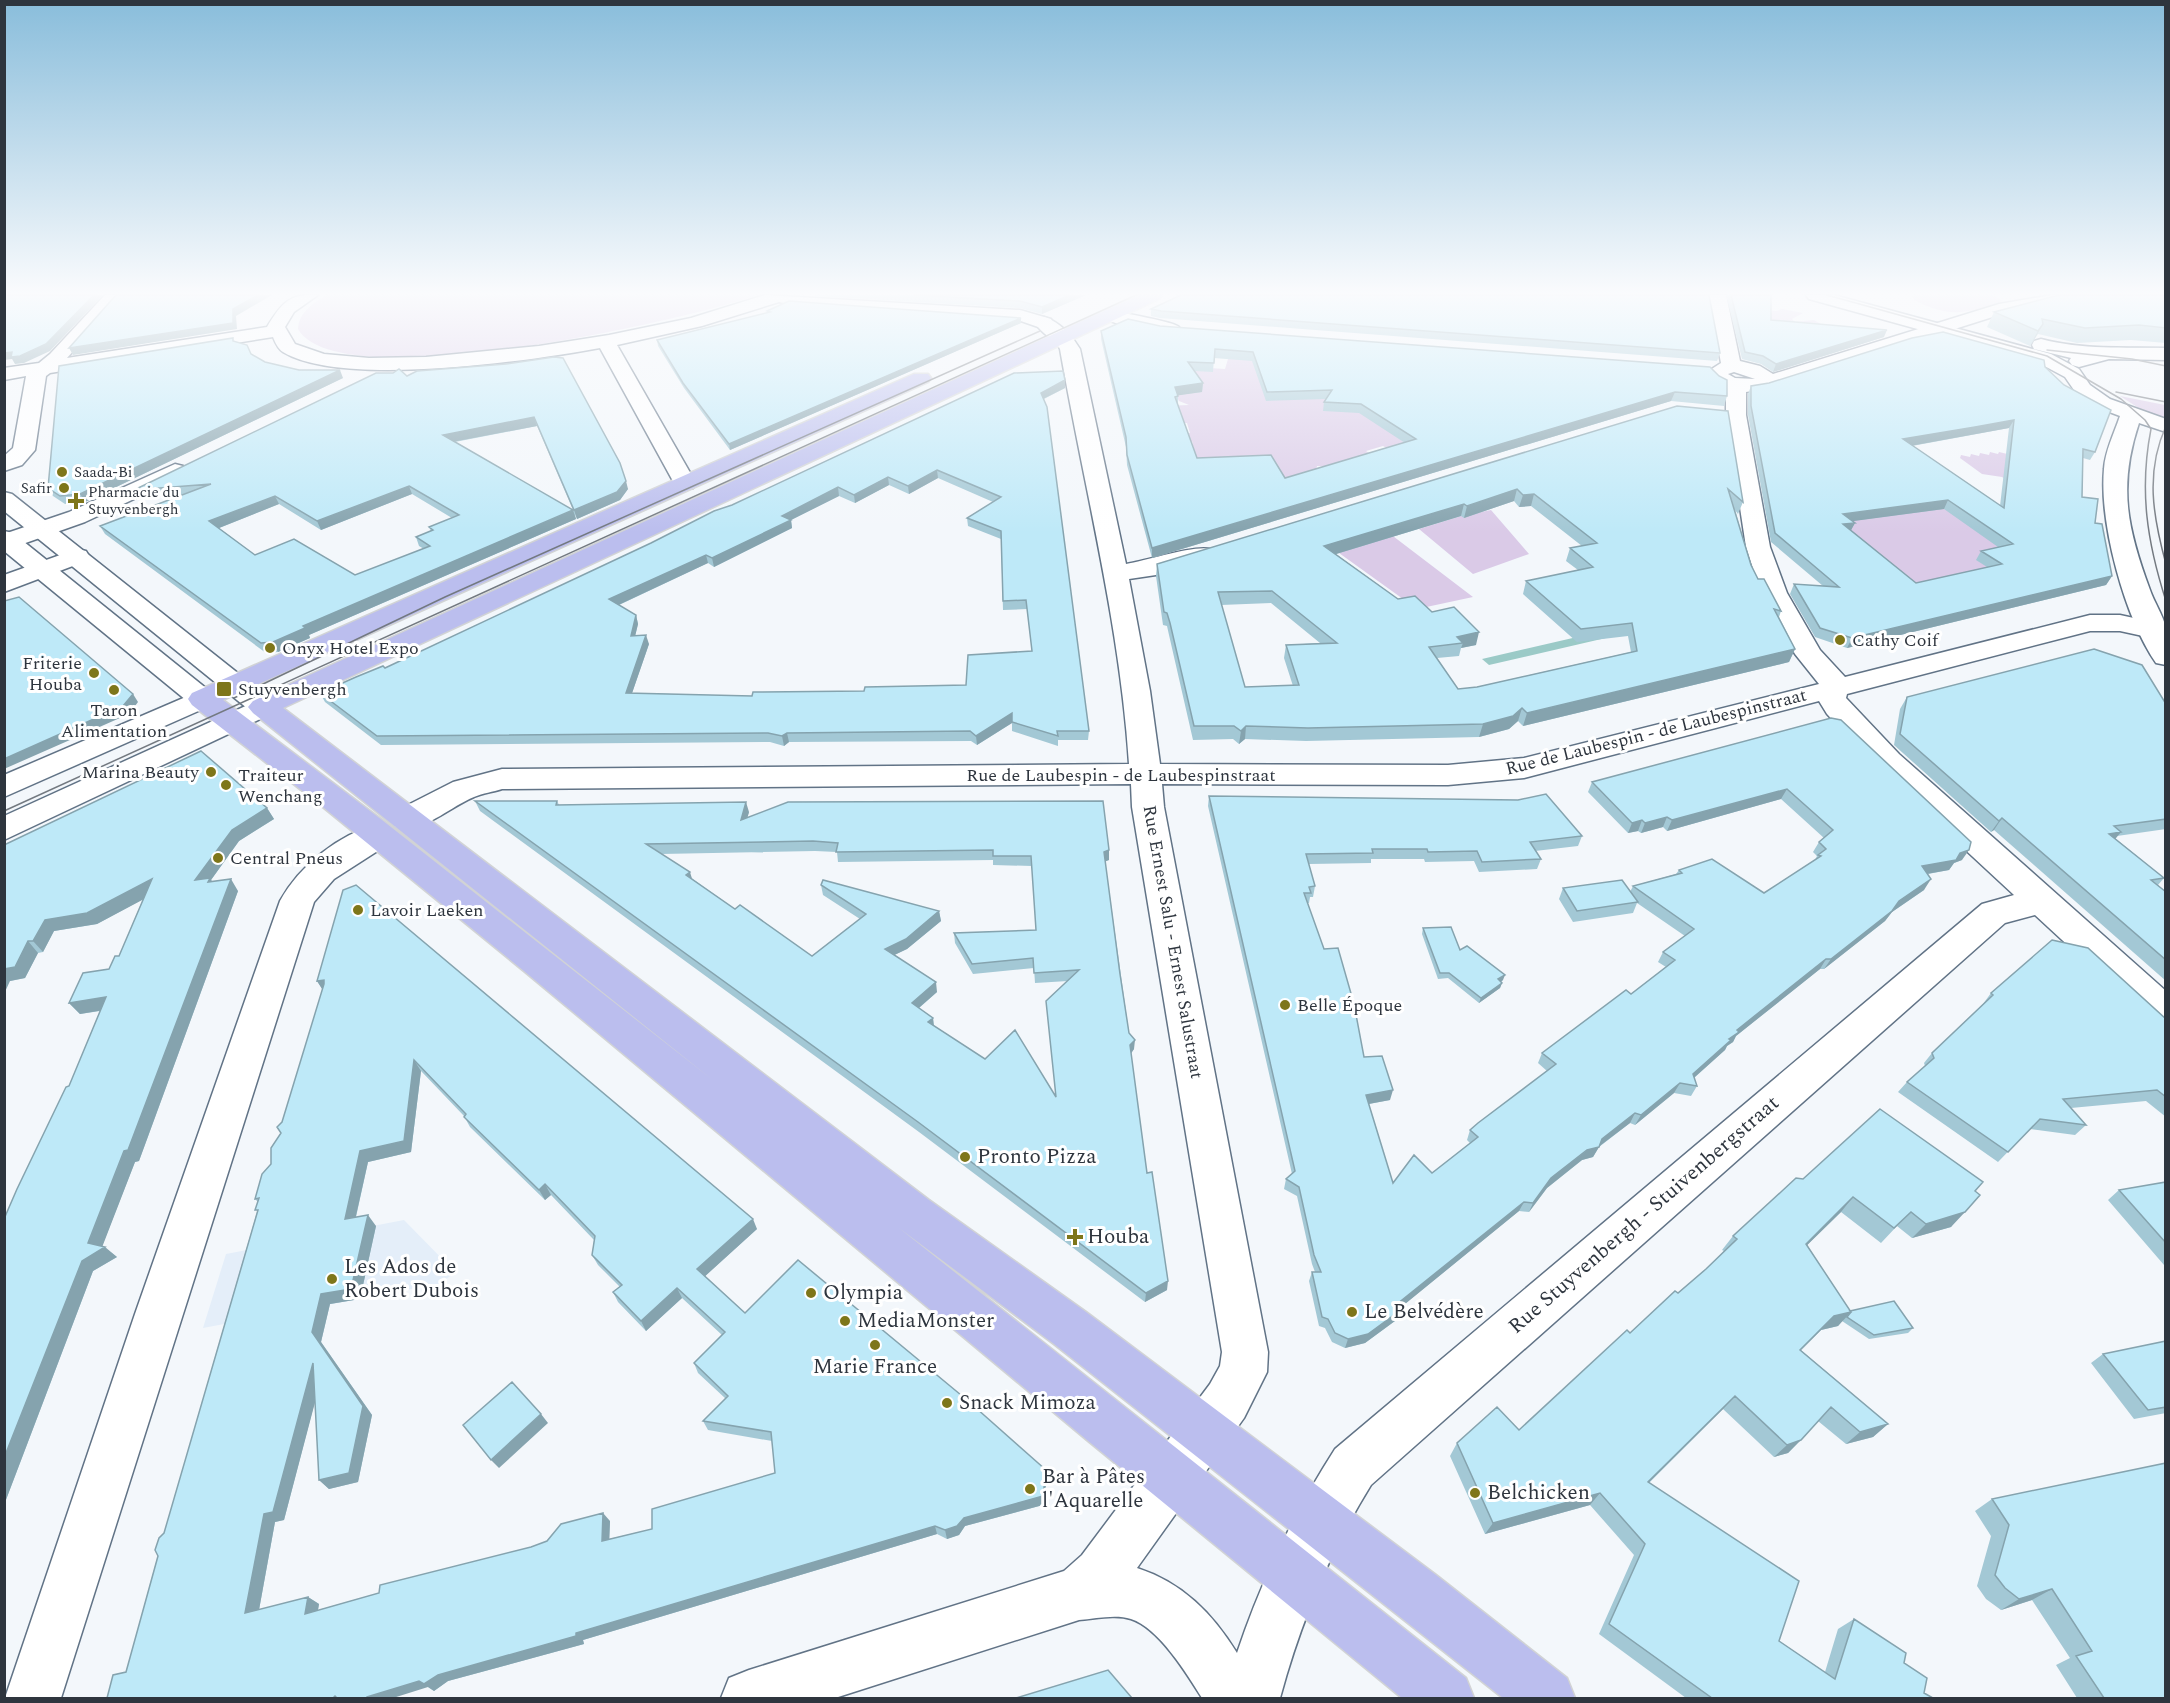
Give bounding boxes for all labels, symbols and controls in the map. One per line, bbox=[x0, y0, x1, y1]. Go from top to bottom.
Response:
place label: Saada-Bi bbox=[74, 461, 133, 484]
marker: Saada-Bi bbox=[55, 465, 69, 479]
place label: Safir bbox=[21, 477, 52, 500]
marker: Safir bbox=[57, 481, 71, 495]
place label: Pharmacie du Stuyvenbergh bbox=[88, 481, 179, 521]
marker: Pharmacie du Stuyvenbergh bbox=[69, 494, 83, 508]
place label: Cathy Coif bbox=[1852, 627, 1940, 654]
marker: Cathy Coif bbox=[1833, 633, 1847, 647]
place label: Onyx Hotel Expo bbox=[282, 635, 419, 662]
marker: Onyx Hotel Expo bbox=[263, 641, 277, 655]
place label: Friterie Houba bbox=[22, 650, 82, 698]
marker: Friterie Houba bbox=[87, 666, 101, 680]
place label: Stuyvenbergh bbox=[238, 676, 347, 703]
marker: Stuyvenbergh bbox=[215, 680, 233, 698]
street label: Rue de Laubespin - de Laubespinstraat bbox=[1503, 681, 1809, 783]
marker: Taron Alimentation bbox=[107, 683, 121, 697]
place label: Taron Alimentation bbox=[61, 697, 167, 745]
place label: Marina Beauty bbox=[82, 759, 200, 786]
place label: Traiteur Wenchang bbox=[238, 762, 323, 810]
street label: Rue de Laubespin - de Laubespinstraat bbox=[966, 762, 1276, 789]
marker: Marina Beauty bbox=[204, 765, 218, 779]
marker: Traiteur Wenchang bbox=[219, 778, 233, 792]
street label: Rue Ernest Salu - Ernest Salustraat bbox=[1136, 803, 1210, 1081]
place label: Central Pneus bbox=[230, 845, 343, 872]
marker: Central Pneus bbox=[211, 851, 225, 865]
place label: Lavoir Laeken bbox=[370, 897, 484, 924]
marker: Lavoir Laeken bbox=[351, 903, 365, 917]
place label: Belle Époque bbox=[1297, 992, 1402, 1019]
marker: Belle Époque bbox=[1278, 998, 1292, 1012]
street label: Rue Stuyvenbergh - Stuivenbergstraat bbox=[1501, 1088, 1787, 1342]
place label: Pronto Pizza bbox=[977, 1141, 1097, 1173]
marker: Pronto Pizza bbox=[958, 1150, 972, 1164]
place label: Houba bbox=[1087, 1221, 1150, 1253]
marker: Houba bbox=[1068, 1230, 1082, 1244]
place label: Les Ados de Robert Dubois bbox=[344, 1251, 479, 1307]
marker: Les Ados de Robert Dubois bbox=[325, 1272, 339, 1286]
place label: Olympia bbox=[823, 1277, 904, 1309]
marker: Olympia bbox=[804, 1286, 818, 1300]
place label: Le Belvédère bbox=[1364, 1296, 1484, 1328]
place label: MediaMonster bbox=[857, 1305, 994, 1337]
marker: Le Belvédère bbox=[1345, 1305, 1359, 1319]
marker: MediaMonster bbox=[838, 1314, 852, 1328]
marker: Marie France bbox=[868, 1338, 882, 1352]
place label: Marie France bbox=[813, 1351, 937, 1383]
place label: Snack Mimoza bbox=[959, 1387, 1097, 1419]
marker: Snack Mimoza bbox=[940, 1396, 954, 1410]
place label: Bar à Pâtes l'Aquarelle bbox=[1042, 1461, 1145, 1517]
place label: Belchicken bbox=[1487, 1477, 1590, 1509]
marker: Bar à Pâtes l'Aquarelle bbox=[1023, 1482, 1037, 1496]
marker: Belchicken bbox=[1468, 1486, 1482, 1500]

